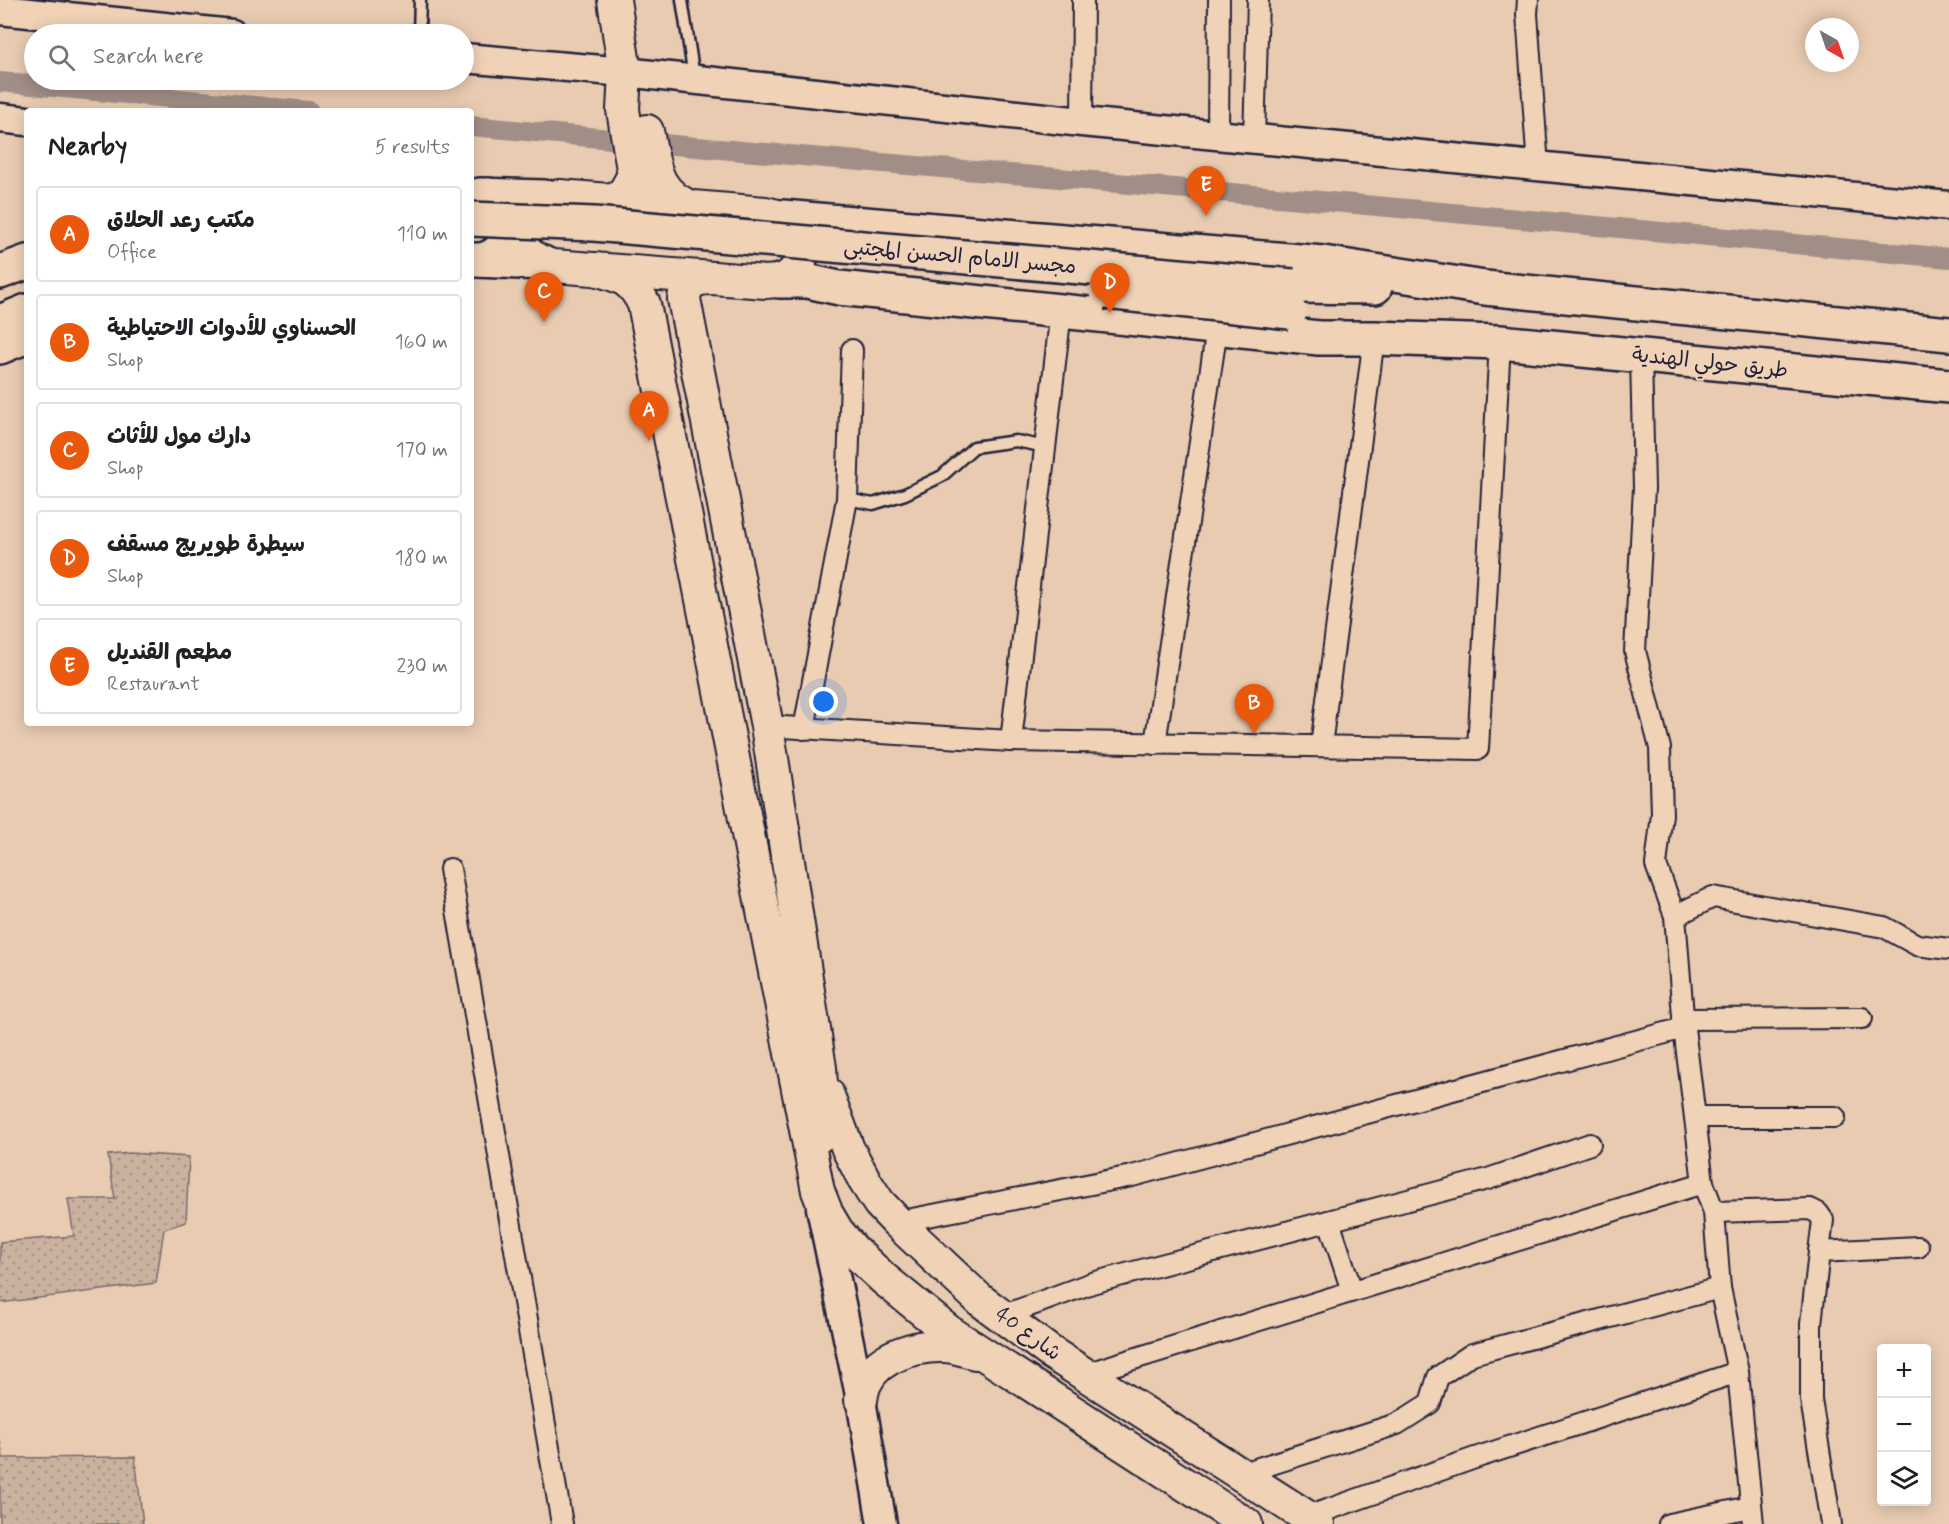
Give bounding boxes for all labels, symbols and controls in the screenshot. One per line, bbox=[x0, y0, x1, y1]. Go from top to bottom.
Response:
north arrow bbox=[1805, 18, 1859, 72]
search box bbox=[24, 24, 474, 90]
icon: search bbox=[45, 41, 78, 74]
text: Search here bbox=[93, 43, 204, 71]
text: Nearby bbox=[48, 130, 127, 164]
text: 5 results bbox=[375, 134, 450, 161]
pin: E bbox=[1186, 166, 1226, 216]
text: مكتب رعد الحلاق bbox=[107, 207, 255, 235]
text: A bbox=[63, 221, 76, 248]
text: 110 m bbox=[397, 221, 448, 248]
street label: مجسر الامام الحسن المجتبى bbox=[842, 233, 1077, 282]
text: Office bbox=[107, 239, 157, 266]
pin: D bbox=[1090, 264, 1130, 313]
pin: C bbox=[524, 272, 564, 322]
text: الحسناوي للأدوات الاحتياطية bbox=[107, 315, 356, 343]
text: B bbox=[63, 329, 76, 356]
text: 160 m bbox=[395, 329, 448, 356]
street label: طريق حولي الهندية bbox=[1630, 341, 1789, 389]
text: Shop bbox=[107, 347, 144, 374]
pin: A bbox=[630, 392, 668, 441]
text: دارك مول للأثاث bbox=[107, 423, 251, 451]
text: C bbox=[62, 437, 77, 464]
text: 170 m bbox=[396, 437, 448, 464]
text: Shop bbox=[107, 455, 144, 482]
text: سيطرة طويريج مسقف bbox=[107, 531, 305, 559]
text: D bbox=[63, 545, 76, 572]
text: 180 m bbox=[395, 545, 448, 572]
text: Shop bbox=[107, 563, 144, 590]
text: مطعم القنديل bbox=[107, 639, 232, 667]
text: E bbox=[64, 653, 75, 680]
text: 230 m bbox=[396, 653, 448, 680]
text: Restaurant bbox=[107, 671, 200, 698]
pin: B bbox=[1234, 684, 1274, 734]
your location bbox=[809, 687, 838, 716]
street label: شارع 40 bbox=[989, 1301, 1067, 1367]
map controls bbox=[1877, 1344, 1931, 1506]
button: + bbox=[1877, 1344, 1931, 1398]
button: − bbox=[1877, 1398, 1931, 1452]
button: layers bbox=[1877, 1452, 1931, 1506]

